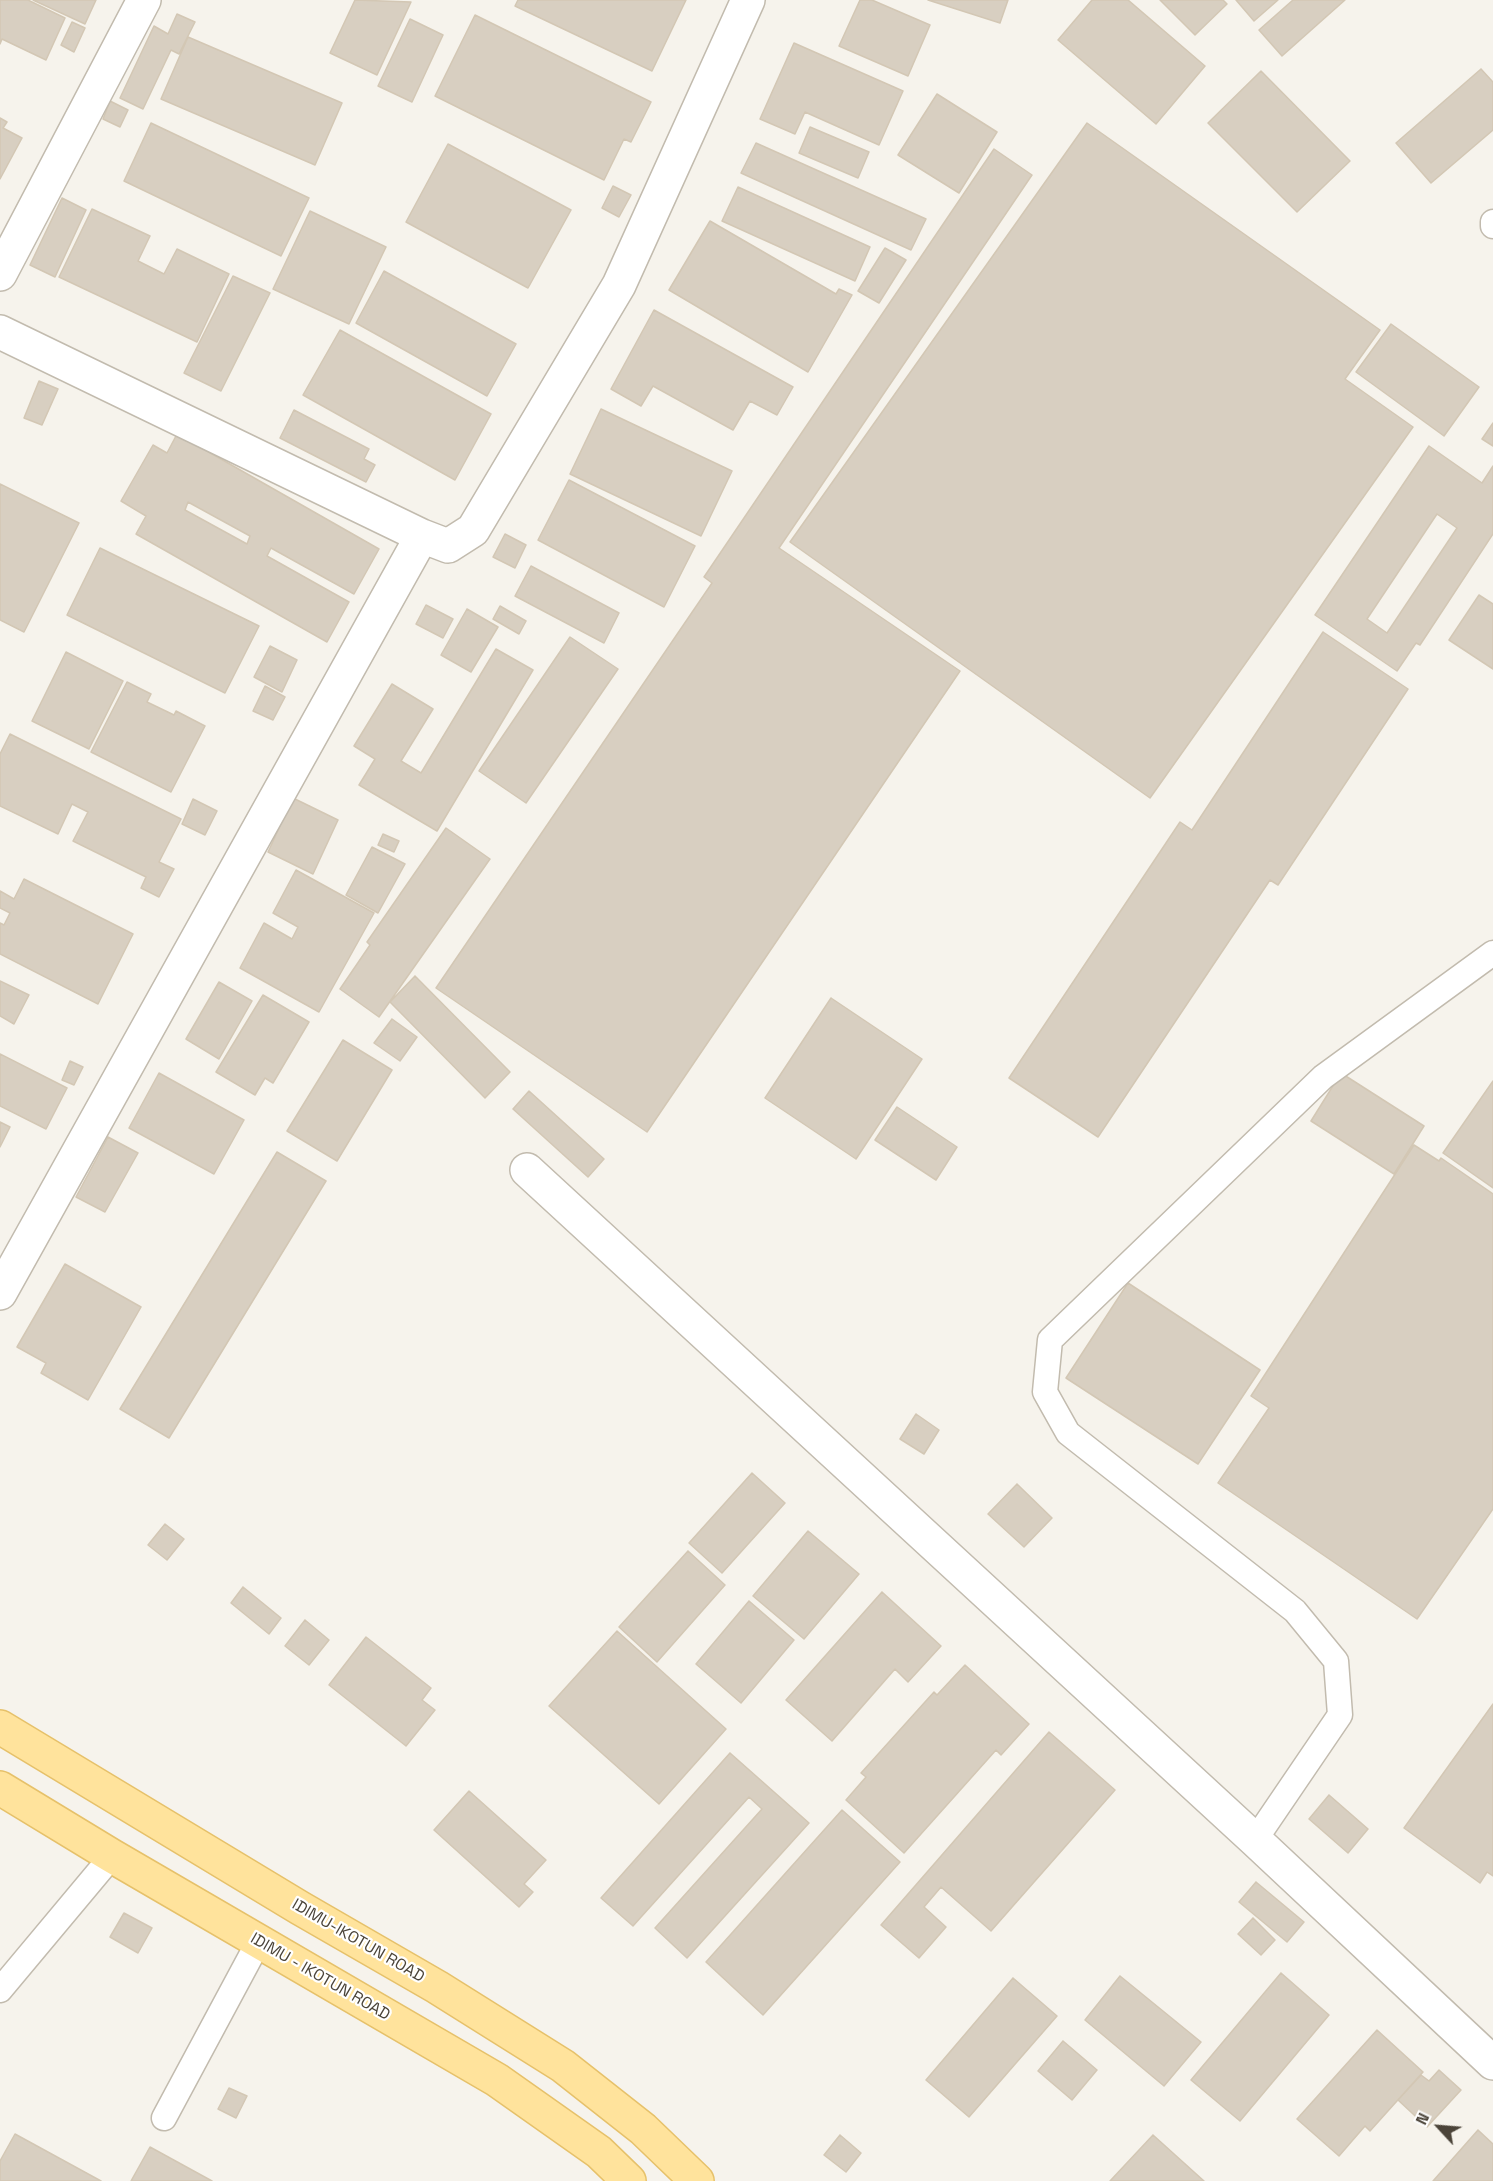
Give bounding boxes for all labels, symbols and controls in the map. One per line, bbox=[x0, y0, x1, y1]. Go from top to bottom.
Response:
street label: IDIMU-IKOTUN ROAD bbox=[288, 1895, 428, 1987]
street label: IDIMU - IKOTUN ROAD bbox=[247, 1929, 393, 2025]
north arrow bbox=[1409, 2097, 1469, 2157]
text: N bbox=[1411, 2109, 1434, 2128]

